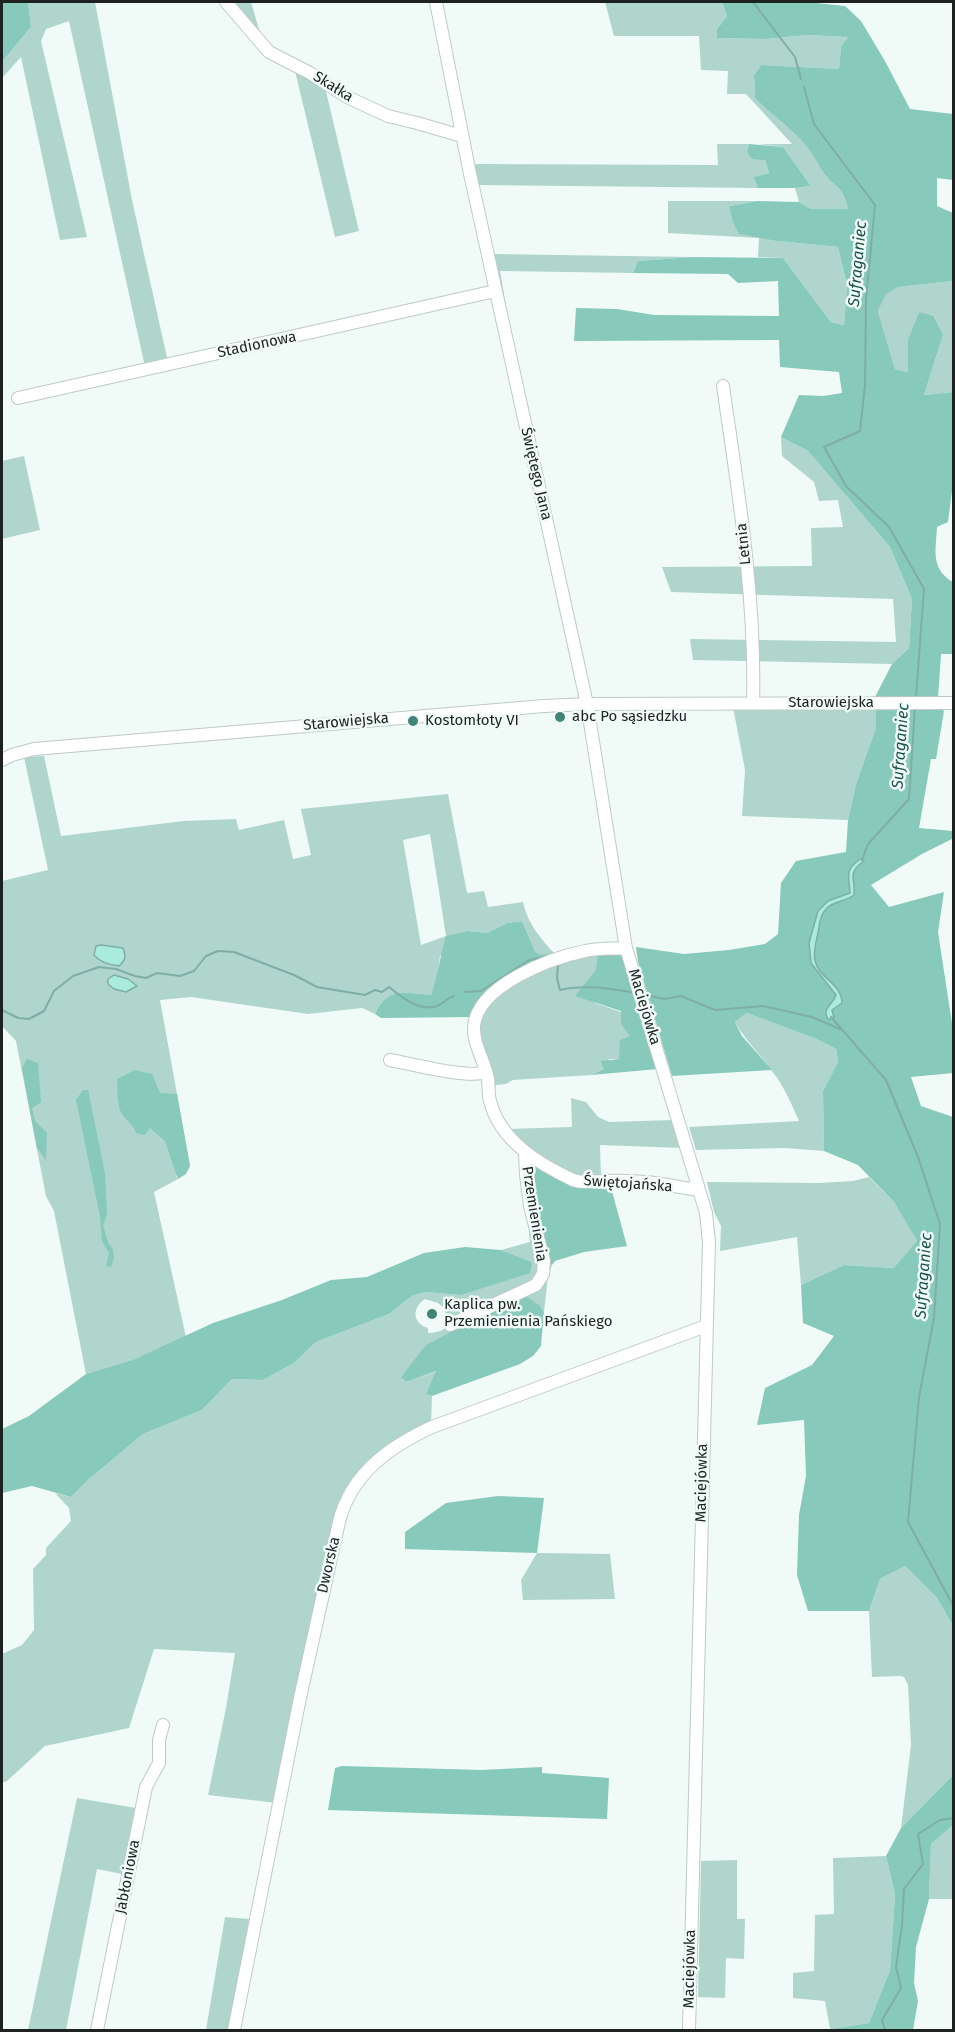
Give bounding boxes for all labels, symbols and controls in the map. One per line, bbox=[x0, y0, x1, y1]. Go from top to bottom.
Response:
street label: Skałka bbox=[310, 68, 356, 106]
water label: Sufraganiec bbox=[845, 220, 871, 308]
street label: Stadionowa bbox=[216, 328, 298, 362]
street label: Świętego Jana bbox=[517, 426, 555, 522]
street label: Letnia bbox=[733, 522, 755, 566]
street label: Starowiejska bbox=[788, 694, 874, 712]
water label: Sufraganiec bbox=[888, 703, 914, 789]
place label: abc Po sąsiedzku bbox=[572, 708, 687, 726]
street label: Starowiejska bbox=[303, 709, 389, 735]
marker: abc Po sąsiedzku bbox=[553, 710, 567, 724]
place label: Kostomłoty VI bbox=[425, 712, 519, 730]
marker: Kostomłoty VI bbox=[406, 714, 420, 728]
street label: Maciejówka bbox=[624, 967, 664, 1047]
street label: Przemienienia bbox=[518, 1165, 550, 1263]
street label: Świętojańska bbox=[583, 1172, 673, 1196]
water label: Sufraganiec bbox=[911, 1233, 937, 1319]
place label: Kaplica pw. Przemienienia Pańskiego bbox=[444, 1296, 613, 1331]
marker: Kaplica pw. Przemienienia Pańskiego bbox=[425, 1307, 439, 1321]
street label: Maciejówka bbox=[692, 1443, 712, 1523]
street label: Dworska bbox=[314, 1535, 344, 1595]
street label: Jabłoniowa bbox=[112, 1838, 144, 1916]
street label: Maciejówka bbox=[680, 1929, 700, 2009]

